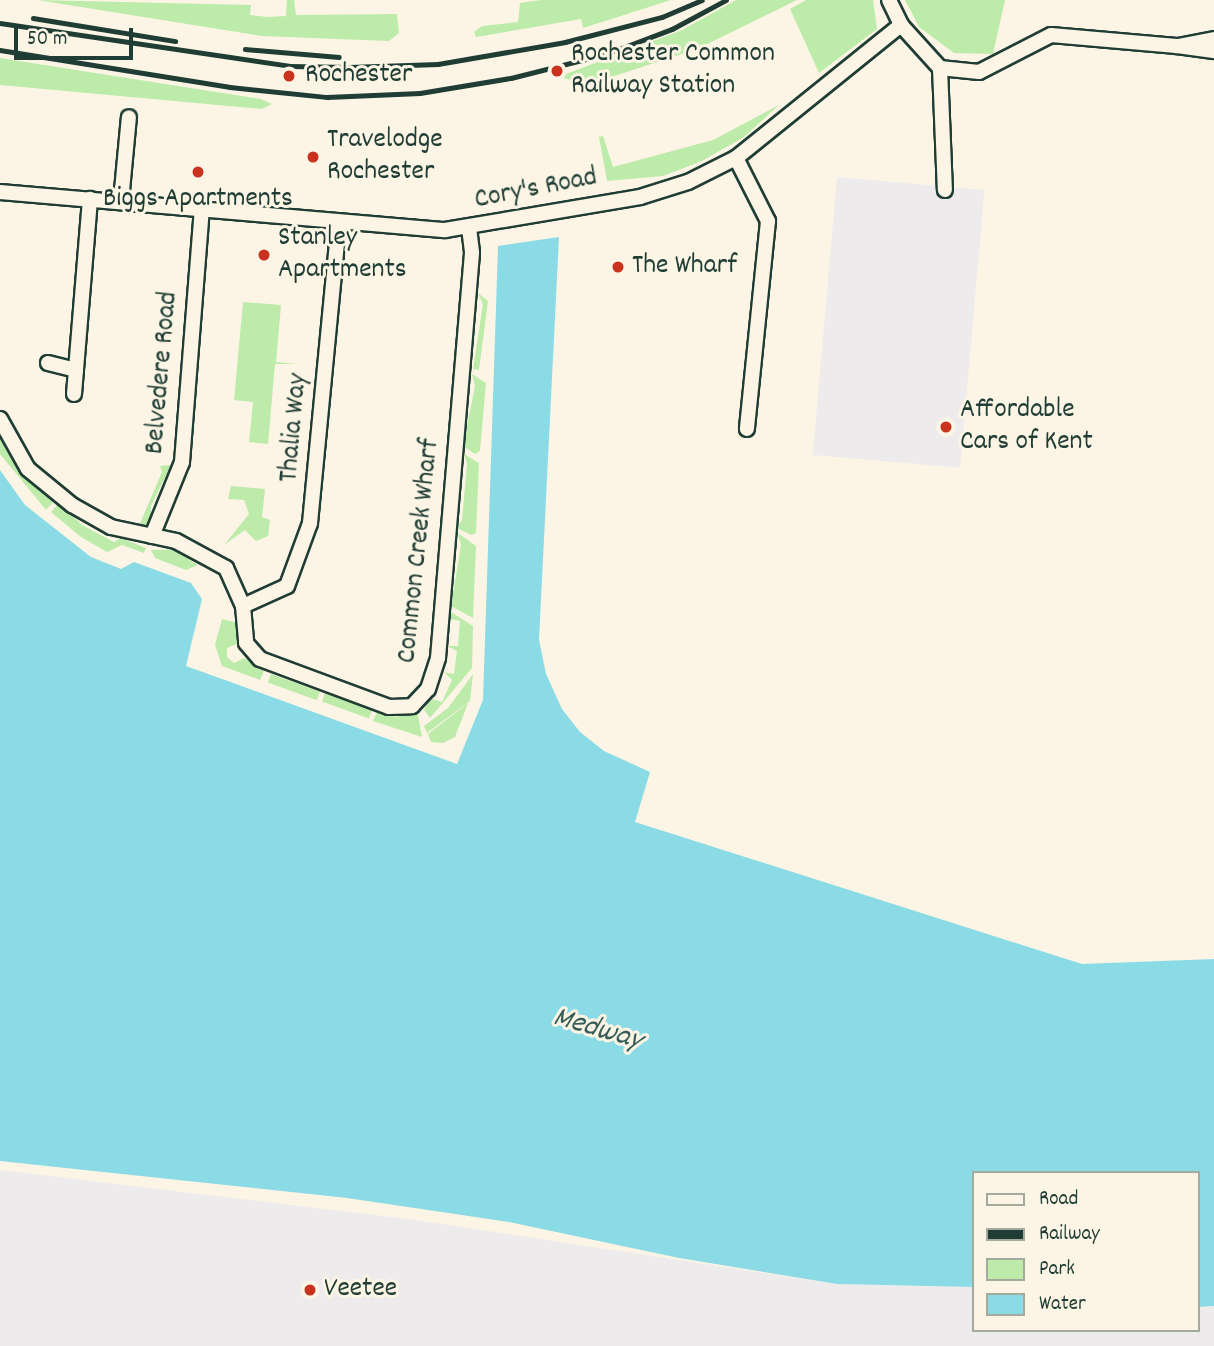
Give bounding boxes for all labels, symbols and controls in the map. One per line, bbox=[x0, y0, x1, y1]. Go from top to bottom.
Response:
scale bar bbox=[18, 14, 136, 58]
text: 50 m bbox=[27, 25, 67, 55]
place label: Rochester Common Railway Station bbox=[571, 38, 775, 104]
place label: Rochester bbox=[305, 59, 412, 93]
marker: Rochester Common Railway Station bbox=[549, 63, 565, 79]
marker: Rochester bbox=[279, 66, 299, 86]
place label: Travelodge Rochester bbox=[327, 124, 443, 190]
marker: Travelodge Rochester bbox=[305, 149, 321, 165]
street label: Cory's Road bbox=[472, 162, 600, 218]
marker: Biggs Apartments bbox=[190, 164, 206, 180]
place label: Biggs Apartments bbox=[103, 183, 293, 217]
place label: Stanley Apartments bbox=[278, 222, 407, 288]
marker: Stanley Apartments bbox=[256, 247, 272, 263]
place label: The Wharf bbox=[632, 250, 737, 284]
marker: The Wharf bbox=[610, 259, 626, 275]
street label: Belvedere Road bbox=[139, 290, 187, 456]
street label: Thalia Way bbox=[274, 372, 316, 484]
place label: Affordable Cars of Kent bbox=[960, 394, 1093, 460]
marker: Affordable Cars of Kent bbox=[938, 419, 954, 435]
street label: Common Creek Wharf bbox=[392, 437, 448, 665]
water label: Medway bbox=[549, 1001, 645, 1061]
legend bbox=[972, 1171, 1200, 1332]
text: Road bbox=[1039, 1185, 1078, 1215]
text: Railway bbox=[1039, 1220, 1100, 1250]
text: Park bbox=[1039, 1255, 1075, 1285]
place label: Veetee bbox=[324, 1273, 397, 1307]
marker: Veetee bbox=[302, 1282, 318, 1298]
text: Water bbox=[1039, 1290, 1086, 1320]

